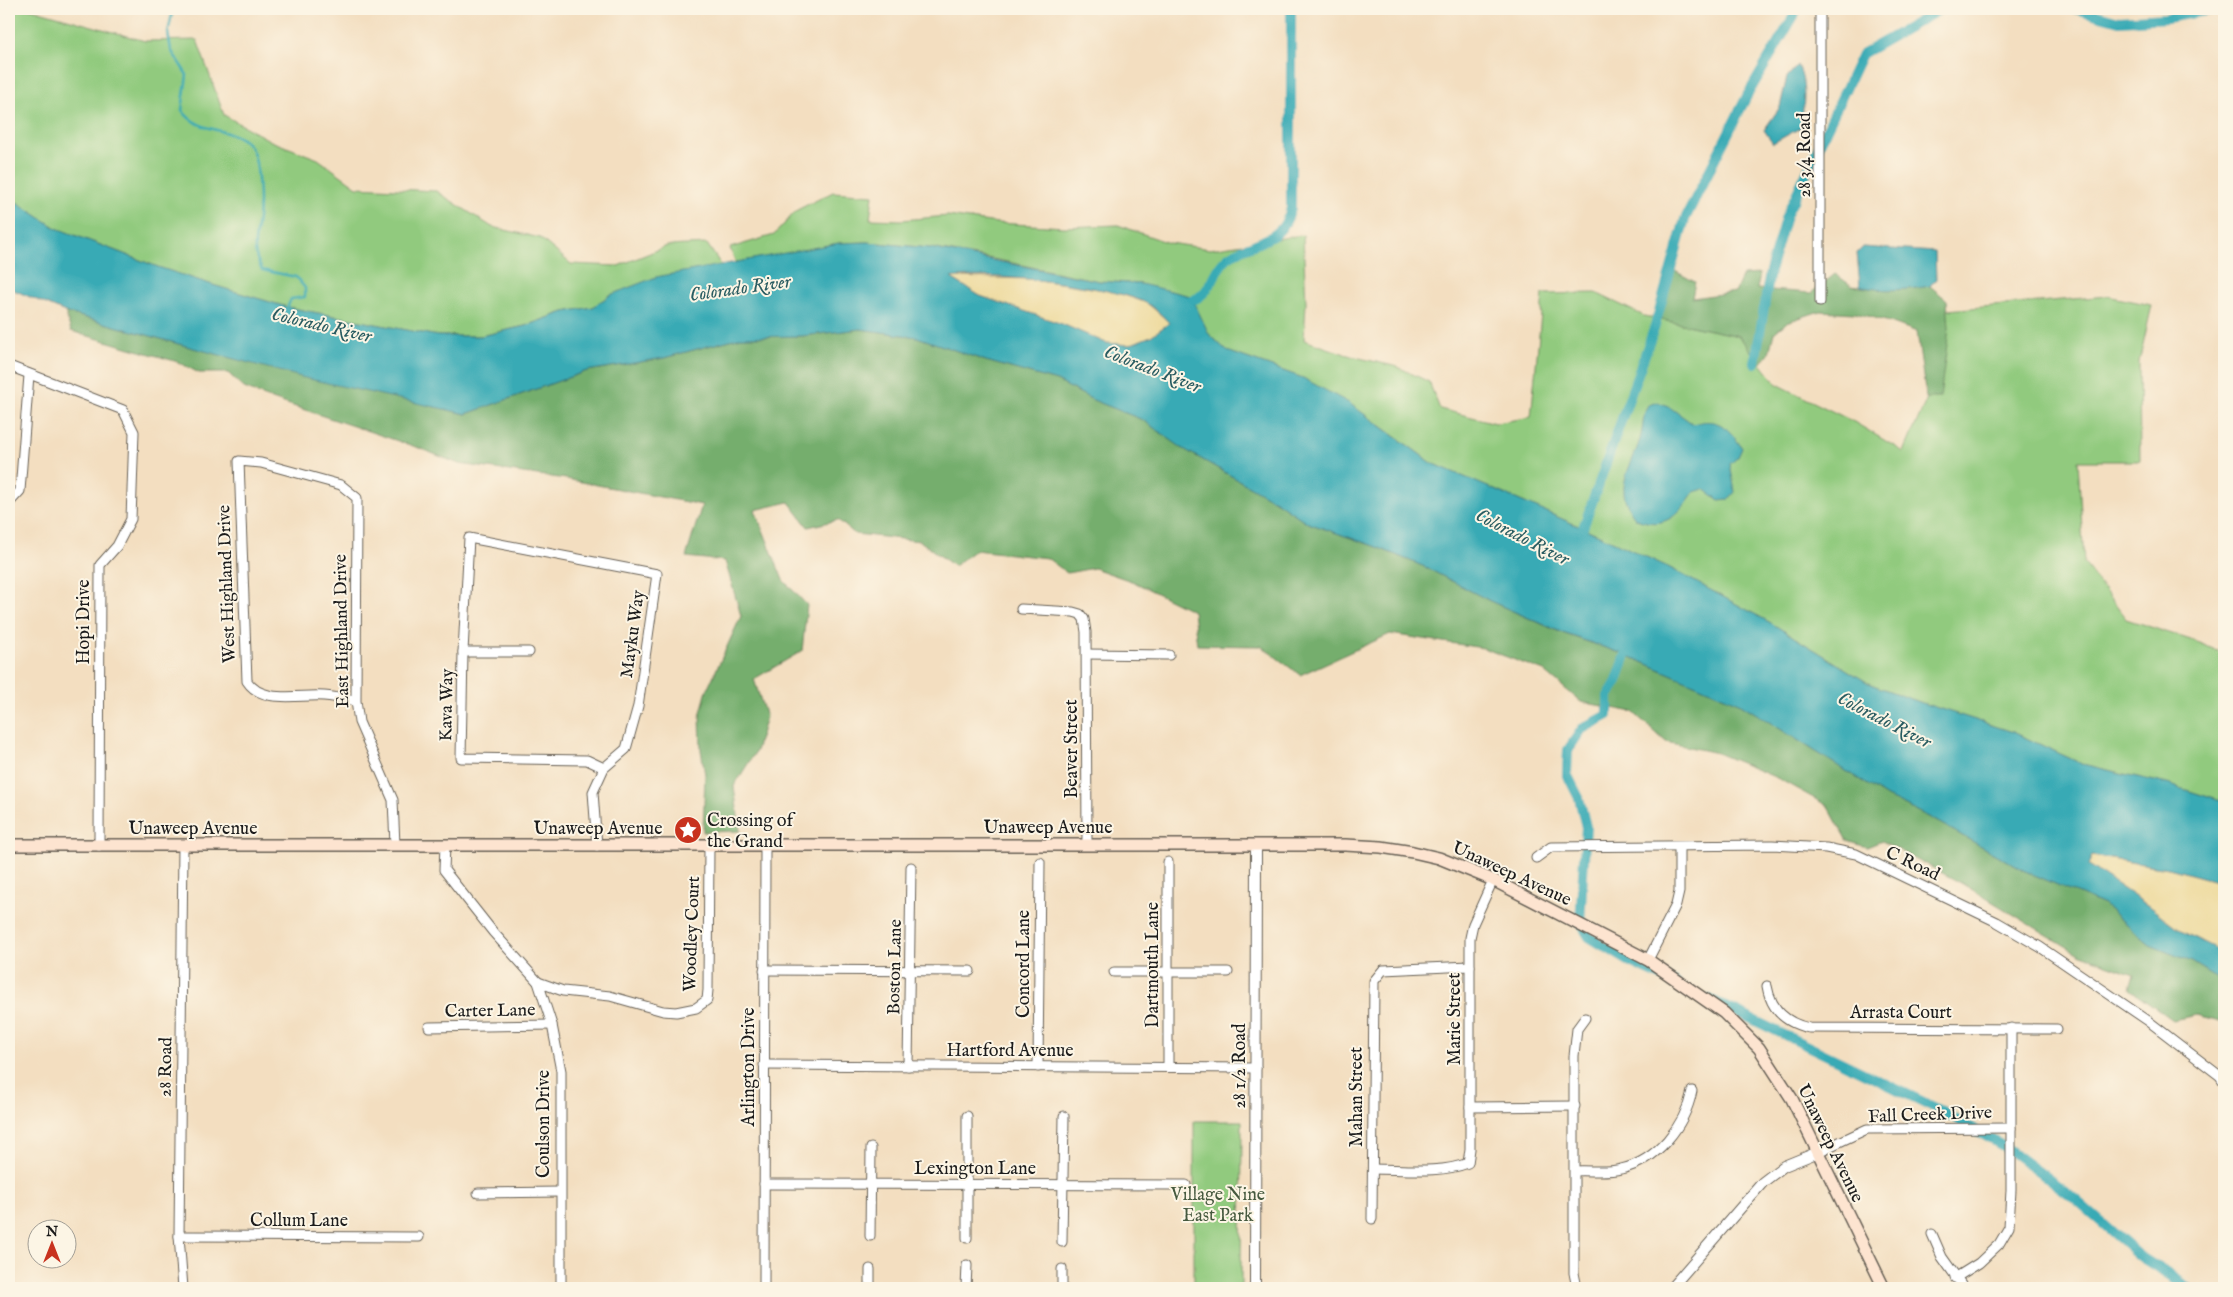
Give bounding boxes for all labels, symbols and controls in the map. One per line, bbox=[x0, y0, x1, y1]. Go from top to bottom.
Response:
street label: 28 3/4 Road bbox=[1794, 112, 1817, 198]
water label: Colorado River bbox=[688, 270, 794, 308]
water label: Colorado River bbox=[269, 303, 375, 349]
water label: Colorado River bbox=[1100, 340, 1206, 400]
street label: West Highland Drive bbox=[213, 504, 242, 663]
water label: Colorado River bbox=[1471, 504, 1574, 572]
street label: East Highland Drive bbox=[330, 554, 355, 708]
street label: Hopi Drive bbox=[73, 579, 96, 665]
street label: Mayku Way bbox=[616, 589, 651, 680]
street label: Kava Way bbox=[435, 668, 460, 742]
water label: Colorado River bbox=[1833, 687, 1936, 755]
street label: Beaver Street bbox=[1061, 699, 1084, 799]
place label: Crossing of the Grand bbox=[707, 810, 797, 854]
place icon: Crossing of the Grand bbox=[673, 815, 703, 845]
street label: Unaweep Avenue bbox=[984, 817, 1112, 840]
street label: Unaweep Avenue bbox=[129, 818, 257, 841]
street label: Unaweep Avenue bbox=[534, 818, 662, 841]
street label: Unaweep Avenue bbox=[1448, 837, 1575, 912]
street label: C Road bbox=[1881, 842, 1944, 887]
street label: Woodley Court bbox=[679, 876, 706, 992]
street label: Dartmouth Lane bbox=[1142, 902, 1165, 1028]
street label: Concord Lane bbox=[1013, 910, 1036, 1018]
street label: Boston Lane bbox=[883, 919, 908, 1015]
street label: Marie Street bbox=[1444, 973, 1467, 1065]
street label: Carter Lane bbox=[444, 999, 536, 1024]
street label: Arrasta Court bbox=[1849, 1002, 1952, 1025]
street label: Arlington Drive bbox=[738, 1007, 761, 1128]
street label: 28 1/2 Road bbox=[1229, 1023, 1252, 1109]
street label: 28 Road bbox=[154, 1036, 179, 1097]
street label: Hartford Avenue bbox=[946, 1040, 1074, 1063]
street label: Mahan Street bbox=[1346, 1047, 1369, 1147]
street label: Coulson Drive bbox=[533, 1070, 556, 1178]
street label: Unaweep Avenue bbox=[1791, 1081, 1868, 1207]
street label: Fall Creek Drive bbox=[1868, 1102, 1992, 1129]
street label: Lexington Lane bbox=[914, 1158, 1036, 1181]
park label: Village Nine East Park bbox=[1170, 1184, 1265, 1228]
street label: Collum Lane bbox=[250, 1210, 348, 1233]
north arrow bbox=[28, 1220, 78, 1270]
text: N bbox=[45, 1223, 58, 1241]

